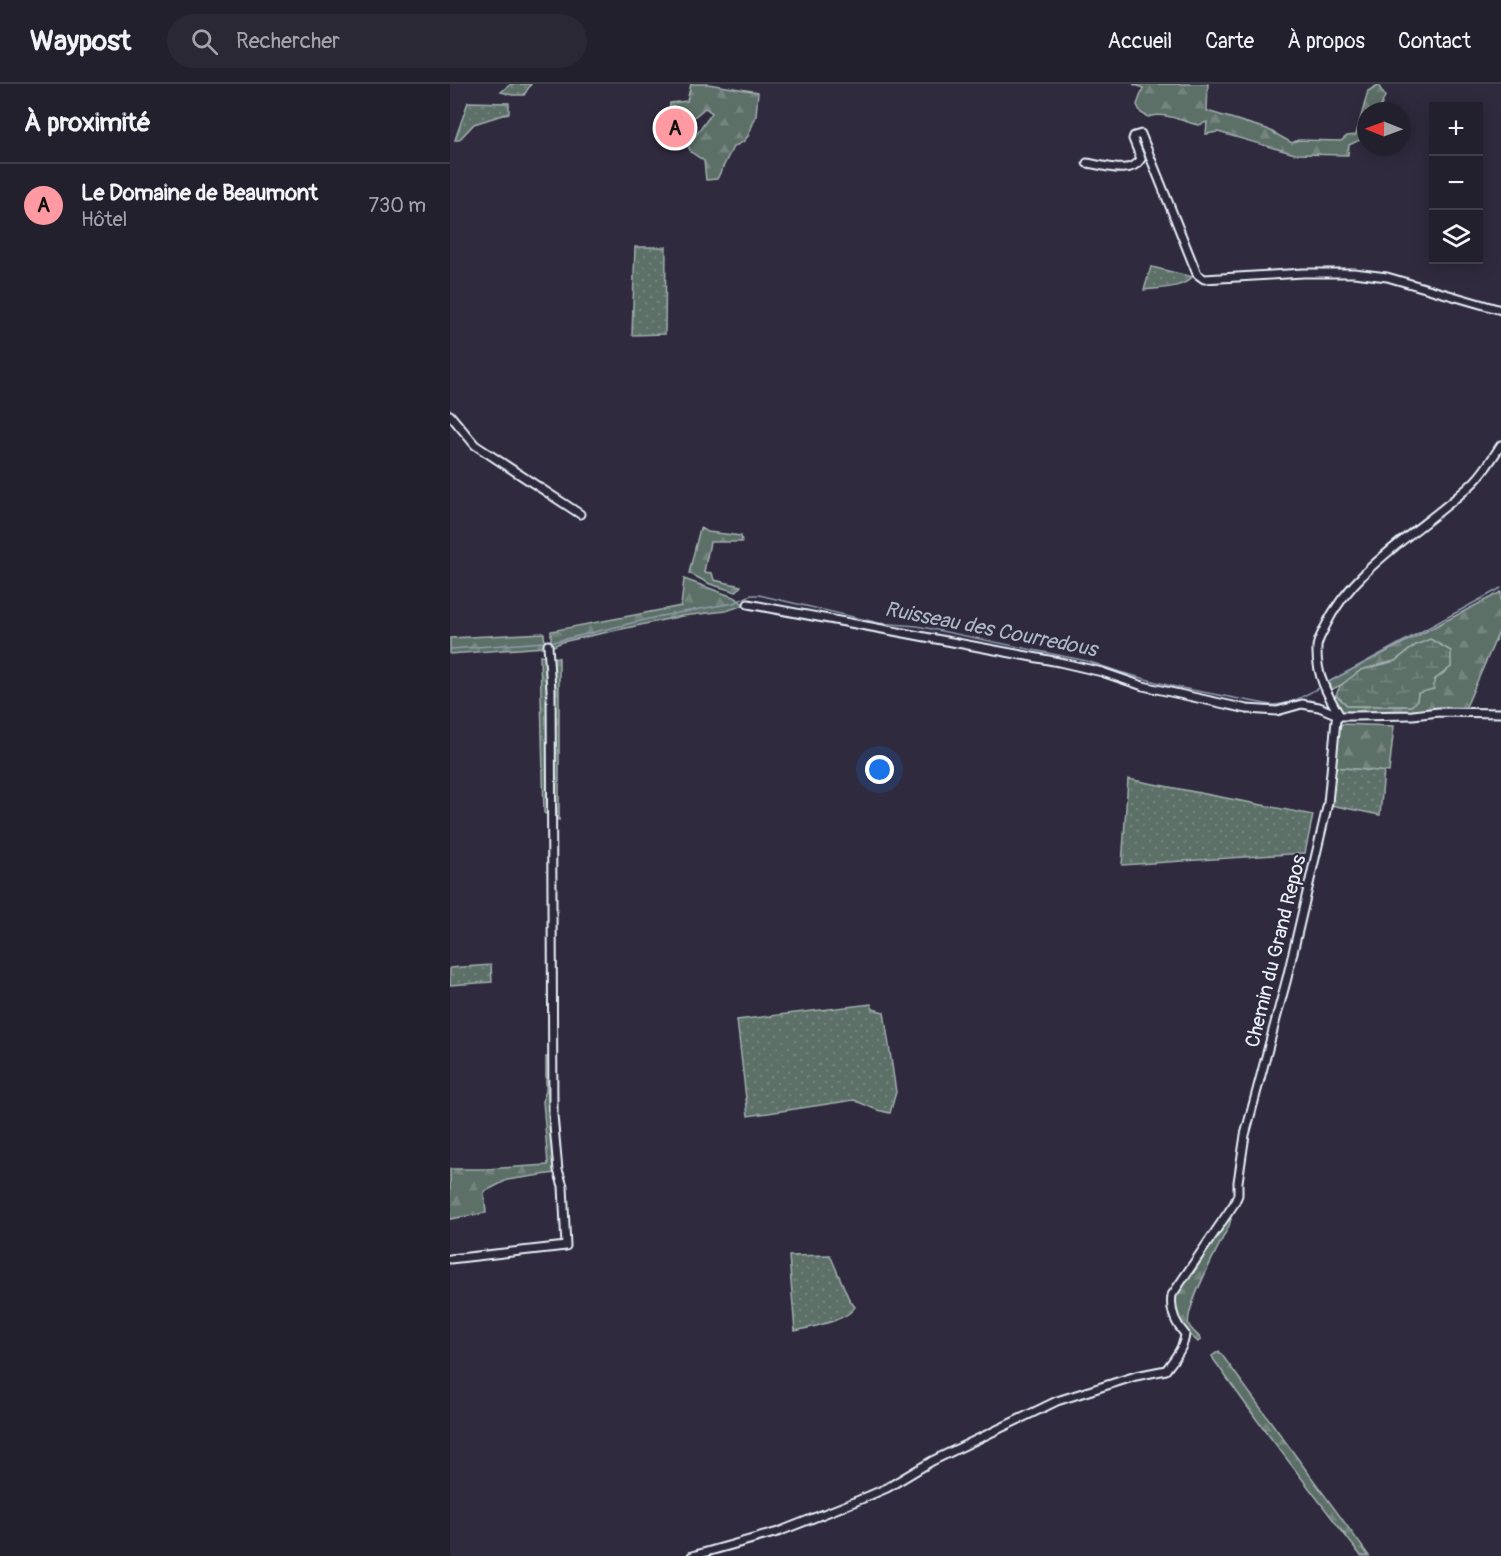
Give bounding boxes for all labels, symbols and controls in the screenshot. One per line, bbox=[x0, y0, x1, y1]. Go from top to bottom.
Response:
search box bbox=[167, 14, 587, 68]
text: Waypost bbox=[30, 24, 131, 59]
icon: search bbox=[188, 25, 221, 58]
text: Rechercher bbox=[236, 27, 340, 55]
text: Accueil bbox=[1108, 28, 1172, 55]
text: Carte bbox=[1205, 28, 1254, 55]
text: À propos bbox=[1287, 28, 1365, 55]
text: Contact bbox=[1398, 28, 1471, 55]
north arrow bbox=[1357, 102, 1411, 156]
map controls bbox=[1429, 102, 1483, 264]
button: + bbox=[1429, 102, 1483, 156]
pin: A bbox=[656, 106, 694, 150]
text: À proximité bbox=[24, 107, 151, 139]
button: − bbox=[1429, 156, 1483, 210]
text: Le Domaine de Beaumont bbox=[81, 179, 318, 207]
text: A bbox=[37, 193, 50, 218]
text: 730 m bbox=[369, 193, 426, 218]
text: Hôtel bbox=[81, 207, 127, 232]
button: layers bbox=[1429, 210, 1483, 264]
water label: Ruisseau des Courredous bbox=[882, 596, 1102, 664]
your location bbox=[865, 755, 894, 784]
street label: Chemin du Grand Repos bbox=[1239, 852, 1312, 1050]

